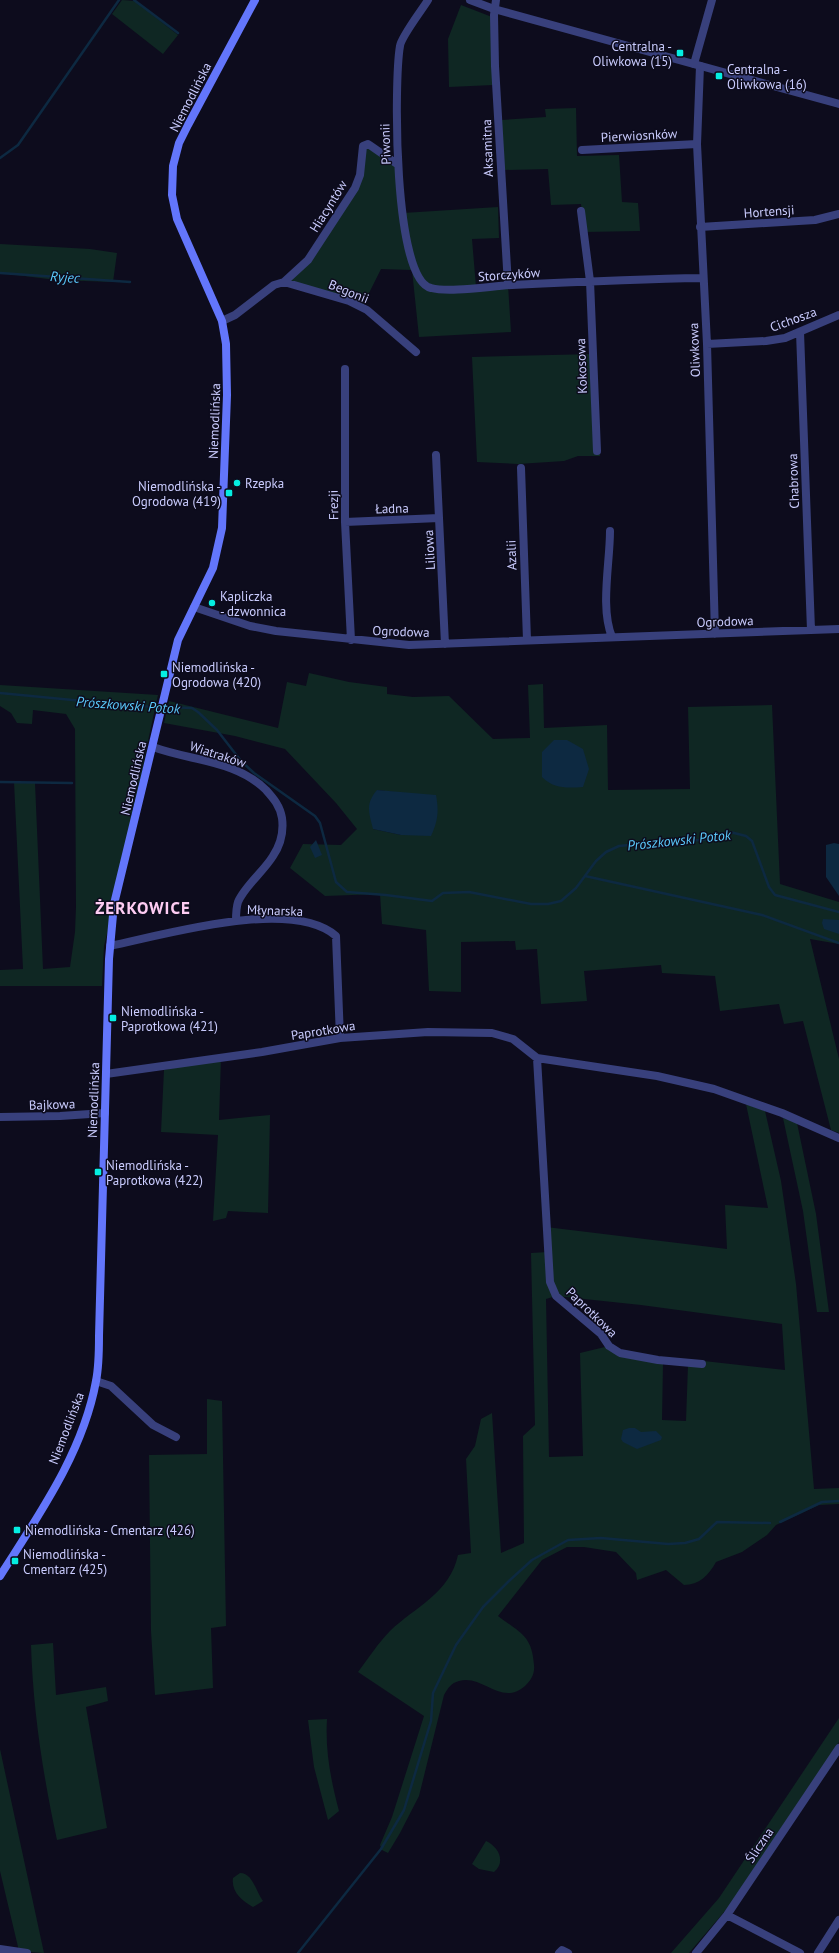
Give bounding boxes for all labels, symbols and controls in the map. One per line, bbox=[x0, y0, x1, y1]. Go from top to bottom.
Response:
place label: Centralna - Oliwkowa (15) bbox=[592, 38, 672, 70]
marker: Centralna - Oliwkowa (15) bbox=[675, 48, 685, 58]
street label: Niemodlińska bbox=[166, 60, 215, 135]
place label: Centralna - Oliwkowa (16) bbox=[727, 61, 807, 93]
marker: Centralna - Oliwkowa (16) bbox=[714, 71, 724, 81]
street label: Aksamitna bbox=[478, 119, 497, 177]
street label: Piwonii bbox=[376, 123, 395, 165]
street label: Pierwiosnków bbox=[600, 125, 678, 146]
street label: Hiacyntów bbox=[306, 177, 351, 235]
street label: Hortensji bbox=[743, 201, 795, 222]
street label: Storczyków bbox=[477, 264, 541, 285]
water label: Ryjec bbox=[50, 267, 82, 287]
street label: Begonii bbox=[326, 276, 372, 307]
street label: Cichosza bbox=[767, 303, 819, 336]
street label: Oliwkowa bbox=[685, 322, 704, 378]
street label: Kokosowa bbox=[572, 338, 591, 394]
street label: Niemodlińska bbox=[205, 383, 224, 459]
street label: Chabrowa bbox=[784, 453, 803, 509]
place label: Rzepka bbox=[245, 475, 284, 492]
place label: Niemodlińska - Ogrodowa (419) bbox=[132, 478, 221, 510]
marker: Rzepka bbox=[232, 478, 242, 488]
marker: Niemodlińska - Ogrodowa (419) bbox=[224, 488, 234, 498]
street label: Frezji bbox=[325, 490, 342, 520]
street label: Ładna bbox=[375, 499, 409, 518]
street label: Liliowa bbox=[420, 529, 439, 571]
street label: Azalii bbox=[502, 540, 521, 570]
place label: Kapliczka - dzwonnica bbox=[220, 588, 286, 620]
marker: Kapliczka - dzwonnica bbox=[207, 598, 217, 608]
street label: Ogrodowa bbox=[696, 612, 754, 631]
street label: Ogrodowa bbox=[372, 622, 430, 641]
place label: Niemodlińska - Ogrodowa (420) bbox=[172, 659, 261, 691]
marker: Niemodlińska - Ogrodowa (420) bbox=[159, 669, 169, 679]
water label: Prószkowski Potok bbox=[75, 692, 181, 718]
street label: Wiatraków bbox=[187, 737, 249, 772]
street label: Niemodlińska bbox=[117, 739, 150, 817]
water label: Prószkowski Potok bbox=[626, 826, 732, 854]
district label: ŻERKOWICE bbox=[95, 897, 191, 919]
street label: Młynarska bbox=[247, 901, 303, 920]
place label: Niemodlińska - Paprotkowa (421) bbox=[121, 1003, 218, 1035]
marker: Niemodlińska - Paprotkowa (421) bbox=[108, 1013, 118, 1023]
street label: Paprotkowa bbox=[290, 1017, 357, 1044]
street label: Niemodlińska bbox=[84, 1062, 103, 1138]
street label: Bajkowa bbox=[29, 1095, 76, 1114]
place label: Niemodlińska - Paprotkowa (422) bbox=[106, 1157, 203, 1189]
marker: Niemodlińska - Paprotkowa (422) bbox=[93, 1167, 103, 1177]
street label: Paprotkowa bbox=[562, 1284, 621, 1341]
street label: Niemodlińska bbox=[45, 1390, 88, 1467]
place label: Niemodlińska - Cmentarz (426) bbox=[25, 1522, 195, 1539]
marker: Niemodlińska - Cmentarz (426) bbox=[12, 1525, 22, 1535]
place label: Niemodlińska - Cmentarz (425) bbox=[23, 1546, 107, 1578]
marker: Niemodlińska - Cmentarz (425) bbox=[10, 1556, 20, 1566]
street label: Śliczna bbox=[741, 1824, 777, 1866]

